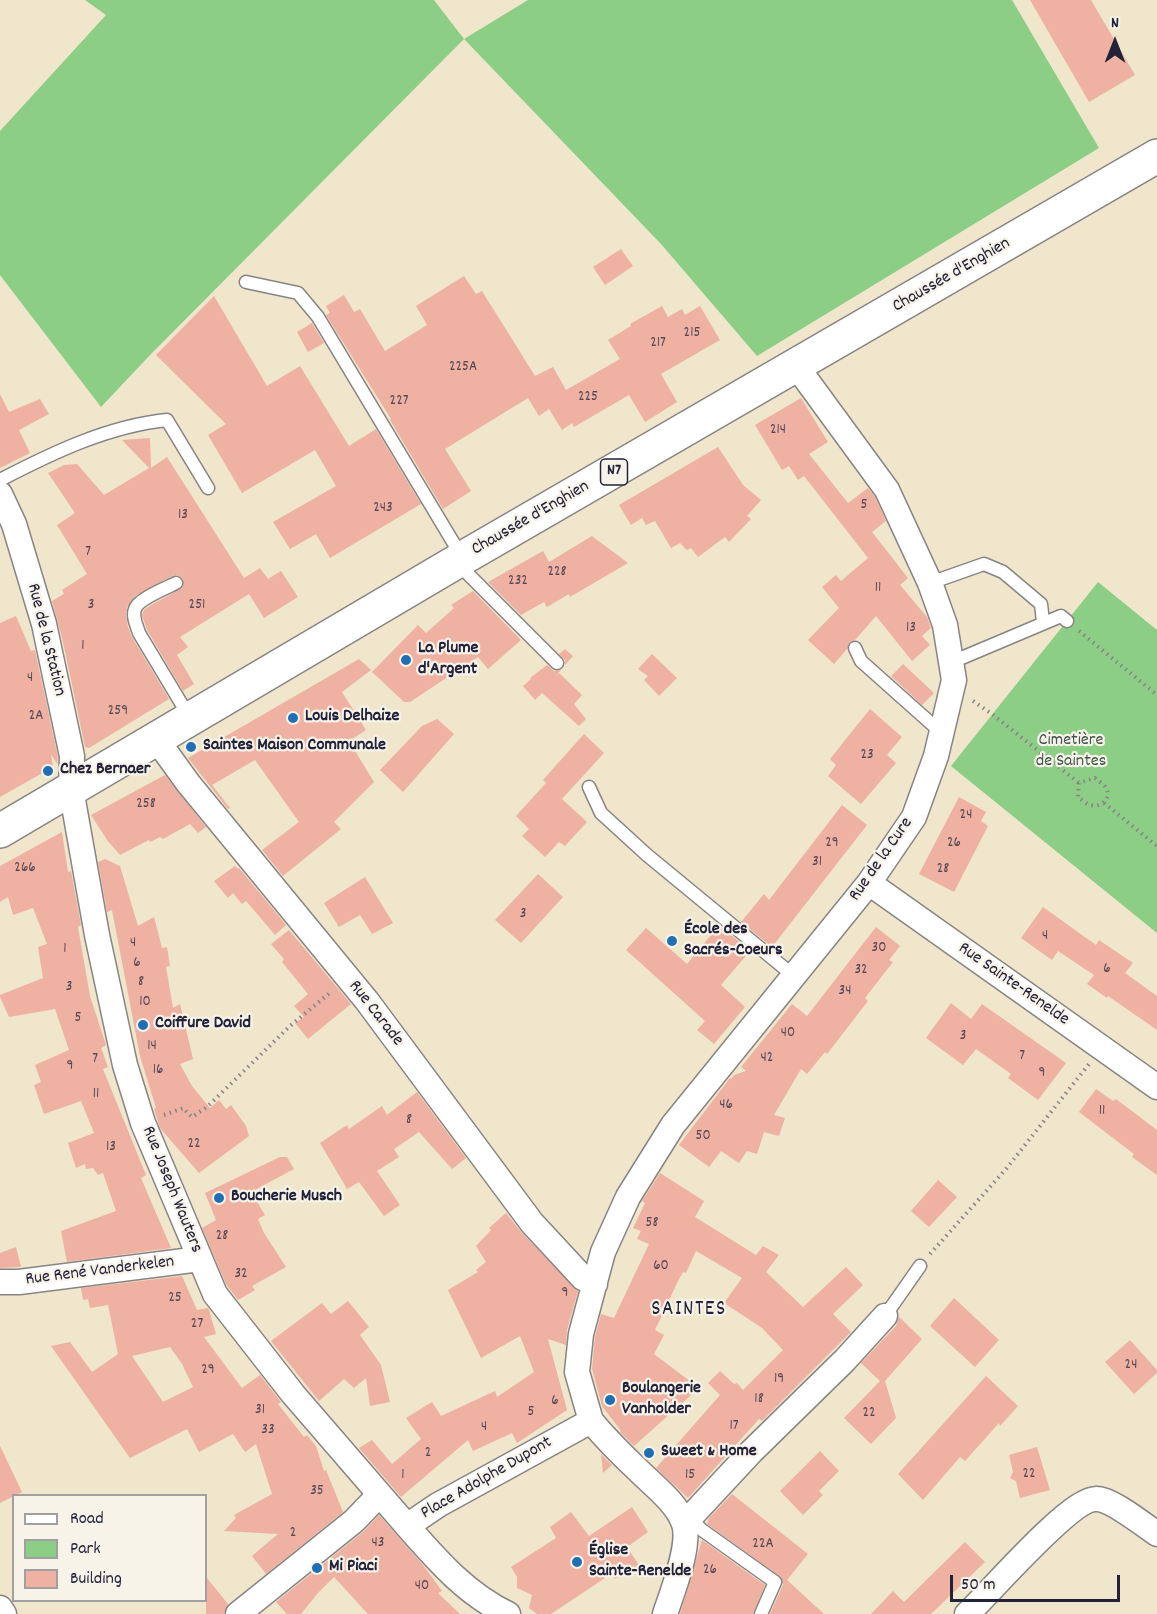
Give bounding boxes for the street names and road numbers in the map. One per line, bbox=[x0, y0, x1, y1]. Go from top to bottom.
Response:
street label: Chaussée d'Enghien bbox=[889, 234, 1015, 318]
road number: N7 bbox=[600, 459, 628, 485]
street label: Chaussée d'Enghien bbox=[468, 477, 594, 561]
street label: Rue de la Station bbox=[21, 582, 69, 698]
street label: Rue de la Cure bbox=[845, 814, 919, 906]
street label: Rue Sainte-Renelde bbox=[953, 939, 1073, 1031]
street label: Rue Carade bbox=[343, 977, 407, 1051]
street label: Rue Joseph Wauters bbox=[136, 1124, 206, 1256]
street label: Rue René Vanderkelen bbox=[24, 1252, 176, 1292]
street label: Place Adolphe Dupont bbox=[418, 1433, 556, 1525]

